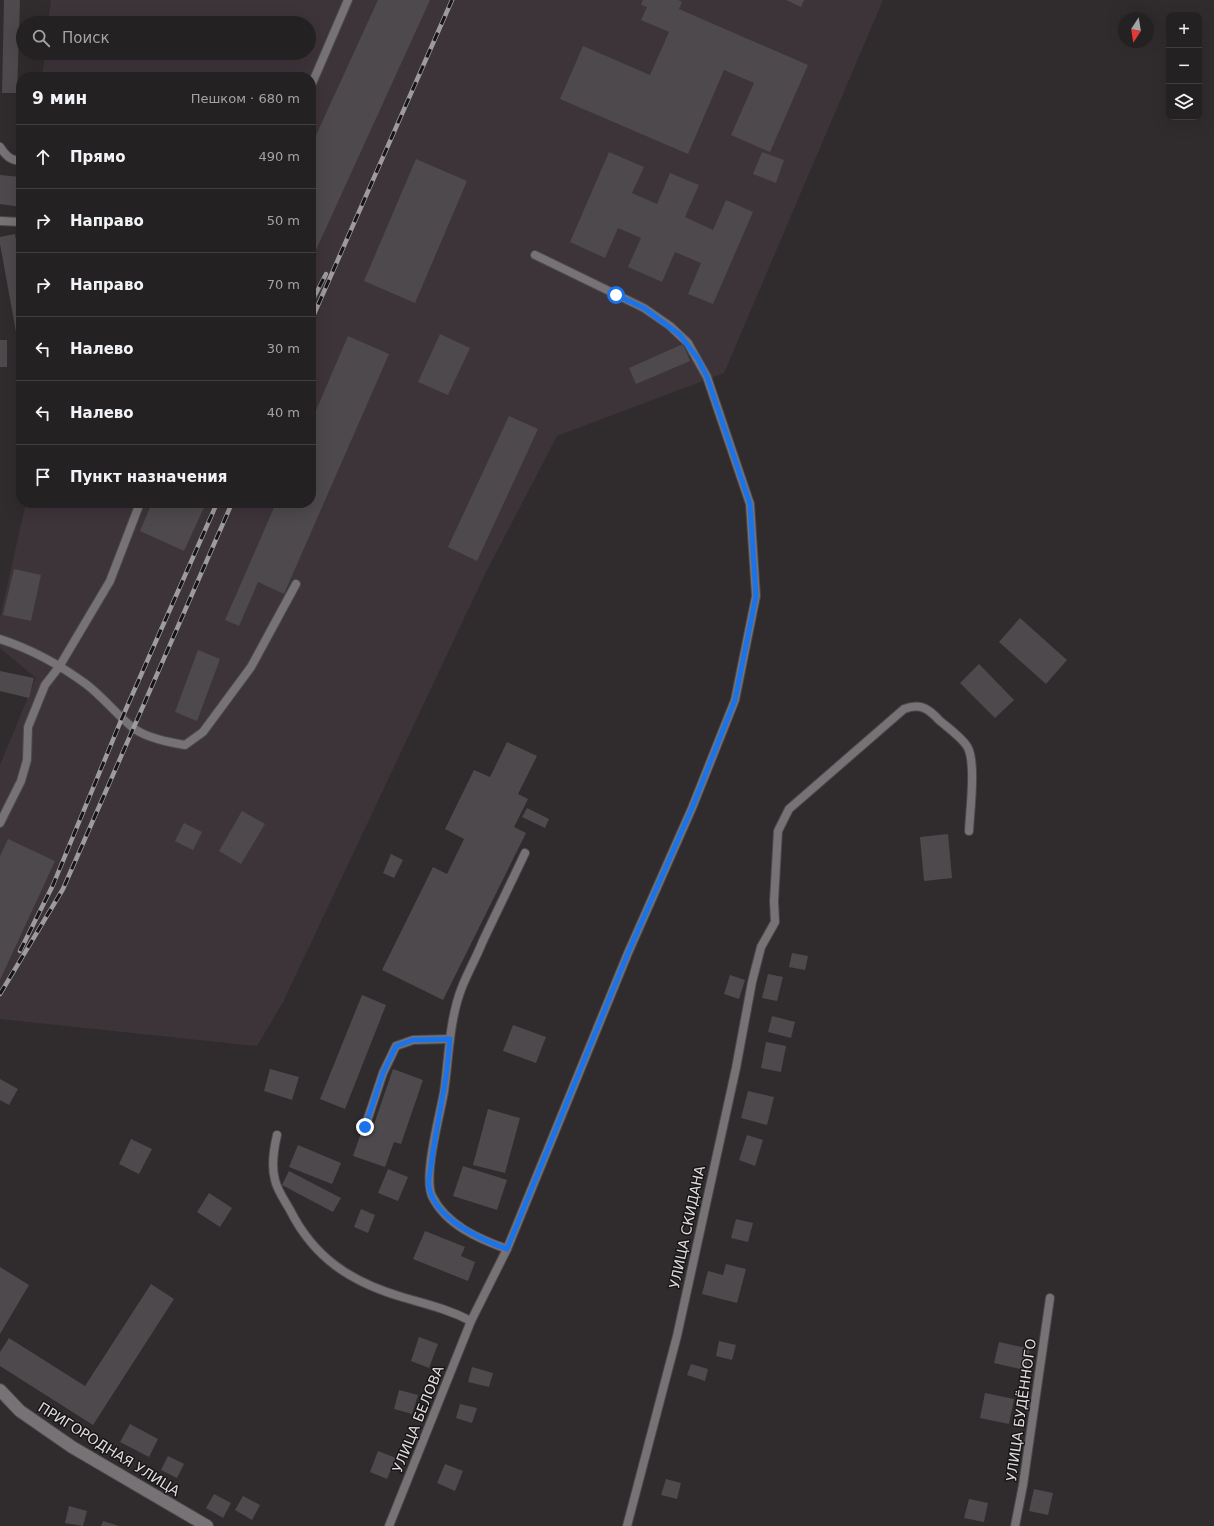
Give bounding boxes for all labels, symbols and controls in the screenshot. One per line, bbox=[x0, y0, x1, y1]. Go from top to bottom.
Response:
north arrow bbox=[1118, 12, 1154, 48]
map controls bbox=[1166, 12, 1202, 120]
button: + bbox=[1166, 12, 1202, 48]
search box bbox=[16, 16, 316, 60]
icon: search bbox=[30, 27, 52, 49]
text: Поиск bbox=[62, 29, 110, 47]
button: − bbox=[1166, 48, 1202, 84]
button: layers bbox=[1166, 84, 1202, 120]
text: 9 мин bbox=[32, 88, 87, 108]
text: Пешком · 680 m bbox=[191, 91, 300, 106]
icon: ahead bbox=[32, 146, 54, 168]
text: Прямо bbox=[70, 148, 126, 166]
text: 490 m bbox=[258, 149, 300, 164]
icon: right bbox=[32, 210, 54, 232]
text: Направо bbox=[70, 212, 144, 230]
text: 50 m bbox=[267, 213, 300, 228]
icon: right bbox=[32, 274, 54, 296]
text: Направо bbox=[70, 276, 144, 294]
text: 70 m bbox=[267, 277, 300, 292]
route start bbox=[607, 286, 625, 304]
icon: left bbox=[32, 338, 54, 360]
text: Налево bbox=[70, 340, 134, 358]
text: 30 m bbox=[267, 341, 300, 356]
icon: left bbox=[32, 402, 54, 424]
text: Налево bbox=[70, 404, 134, 422]
text: 40 m bbox=[267, 405, 300, 420]
icon: arrive bbox=[32, 466, 54, 488]
text: Пункт назначения bbox=[70, 468, 227, 486]
route end bbox=[356, 1118, 374, 1136]
street label: УЛИЦА СКИДАНА bbox=[666, 1164, 708, 1290]
street label: УЛИЦА БУДЁННОГО bbox=[1002, 1337, 1039, 1482]
street label: УЛИЦА БЕЛОВА bbox=[389, 1363, 447, 1475]
street label: ПРИГОРОДНАЯ УЛИЦА bbox=[35, 1399, 183, 1499]

